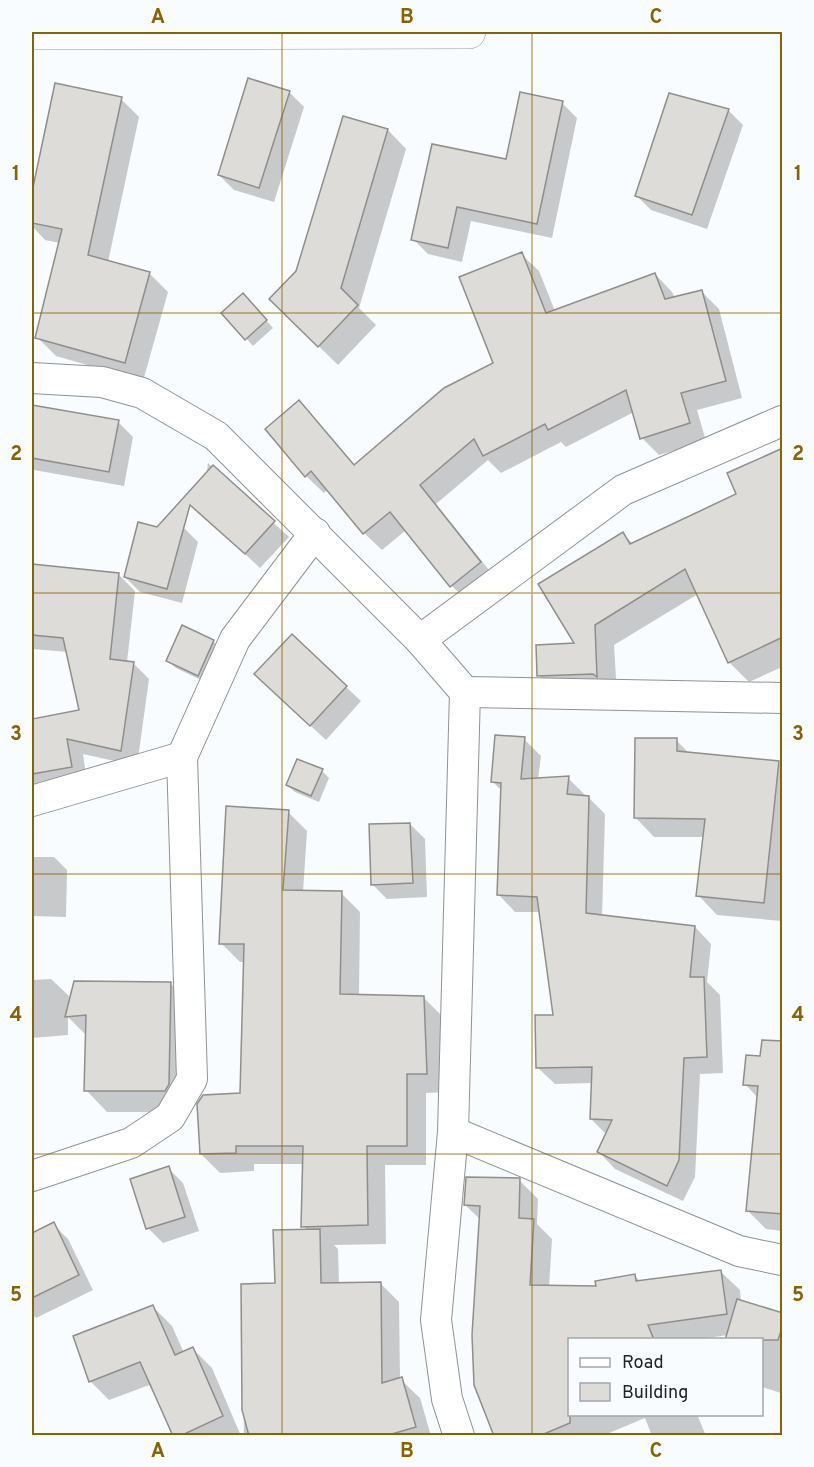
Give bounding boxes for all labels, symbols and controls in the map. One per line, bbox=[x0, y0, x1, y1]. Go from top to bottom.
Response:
text: A bbox=[151, 5, 165, 31]
text: B bbox=[400, 5, 414, 31]
text: C bbox=[650, 5, 662, 31]
text: 1 bbox=[12, 162, 20, 188]
text: 1 bbox=[794, 162, 802, 188]
text: 2 bbox=[10, 442, 22, 468]
text: 2 bbox=[792, 442, 804, 468]
text: 3 bbox=[10, 722, 22, 748]
text: 3 bbox=[792, 722, 804, 748]
text: 4 bbox=[10, 1003, 22, 1029]
text: 4 bbox=[792, 1003, 804, 1029]
text: 5 bbox=[10, 1283, 22, 1309]
text: 5 bbox=[792, 1283, 804, 1309]
legend bbox=[568, 1338, 763, 1416]
text: Road bbox=[622, 1352, 664, 1375]
text: Building bbox=[622, 1382, 688, 1405]
text: A bbox=[151, 1439, 165, 1465]
text: B bbox=[400, 1439, 414, 1465]
text: C bbox=[650, 1439, 662, 1465]

